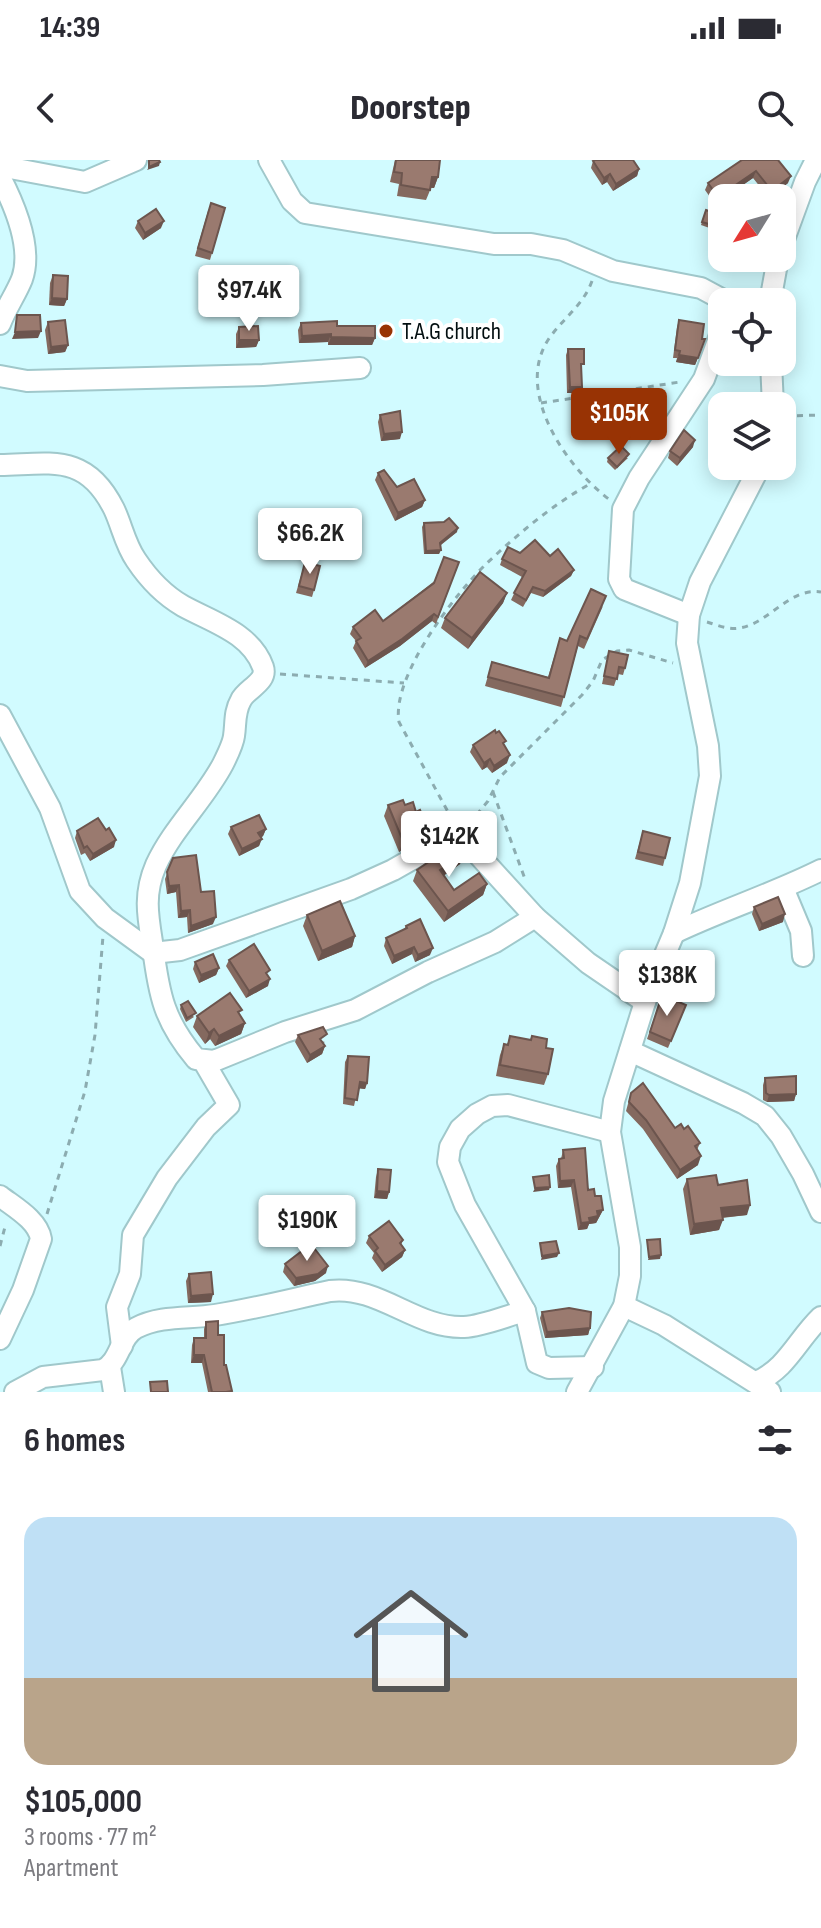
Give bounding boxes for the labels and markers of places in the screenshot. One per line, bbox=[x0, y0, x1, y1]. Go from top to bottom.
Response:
pin: $97.4K bbox=[184, 265, 314, 333]
place label: T.A.G church bbox=[402, 317, 501, 346]
marker: T.A.G church bbox=[377, 322, 395, 340]
pin: $105K bbox=[563, 388, 675, 456]
pin: $66.2K bbox=[245, 508, 375, 576]
pin: $142K bbox=[393, 811, 505, 879]
pin: $138K bbox=[611, 950, 723, 1018]
pin: $190K bbox=[251, 1195, 363, 1263]

